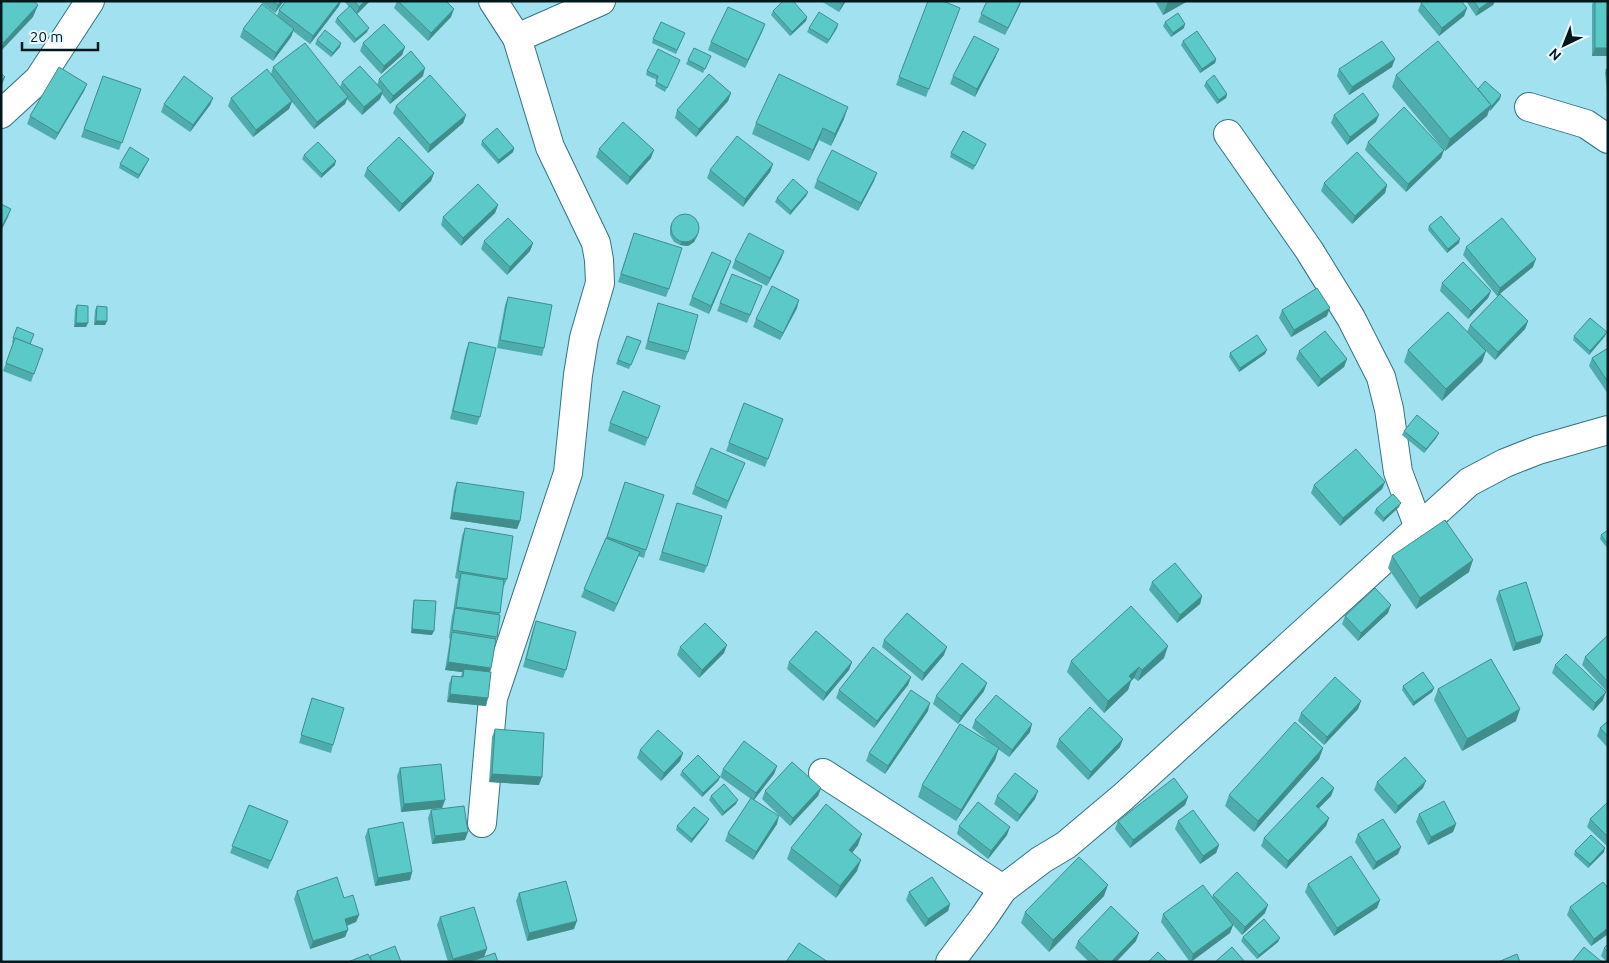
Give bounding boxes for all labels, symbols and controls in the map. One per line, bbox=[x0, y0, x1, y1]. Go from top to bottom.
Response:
scale bar bbox=[22, 20, 99, 52]
north arrow bbox=[1539, 20, 1589, 70]
text: 20 m bbox=[30, 28, 63, 45]
text: N bbox=[1546, 45, 1564, 64]

